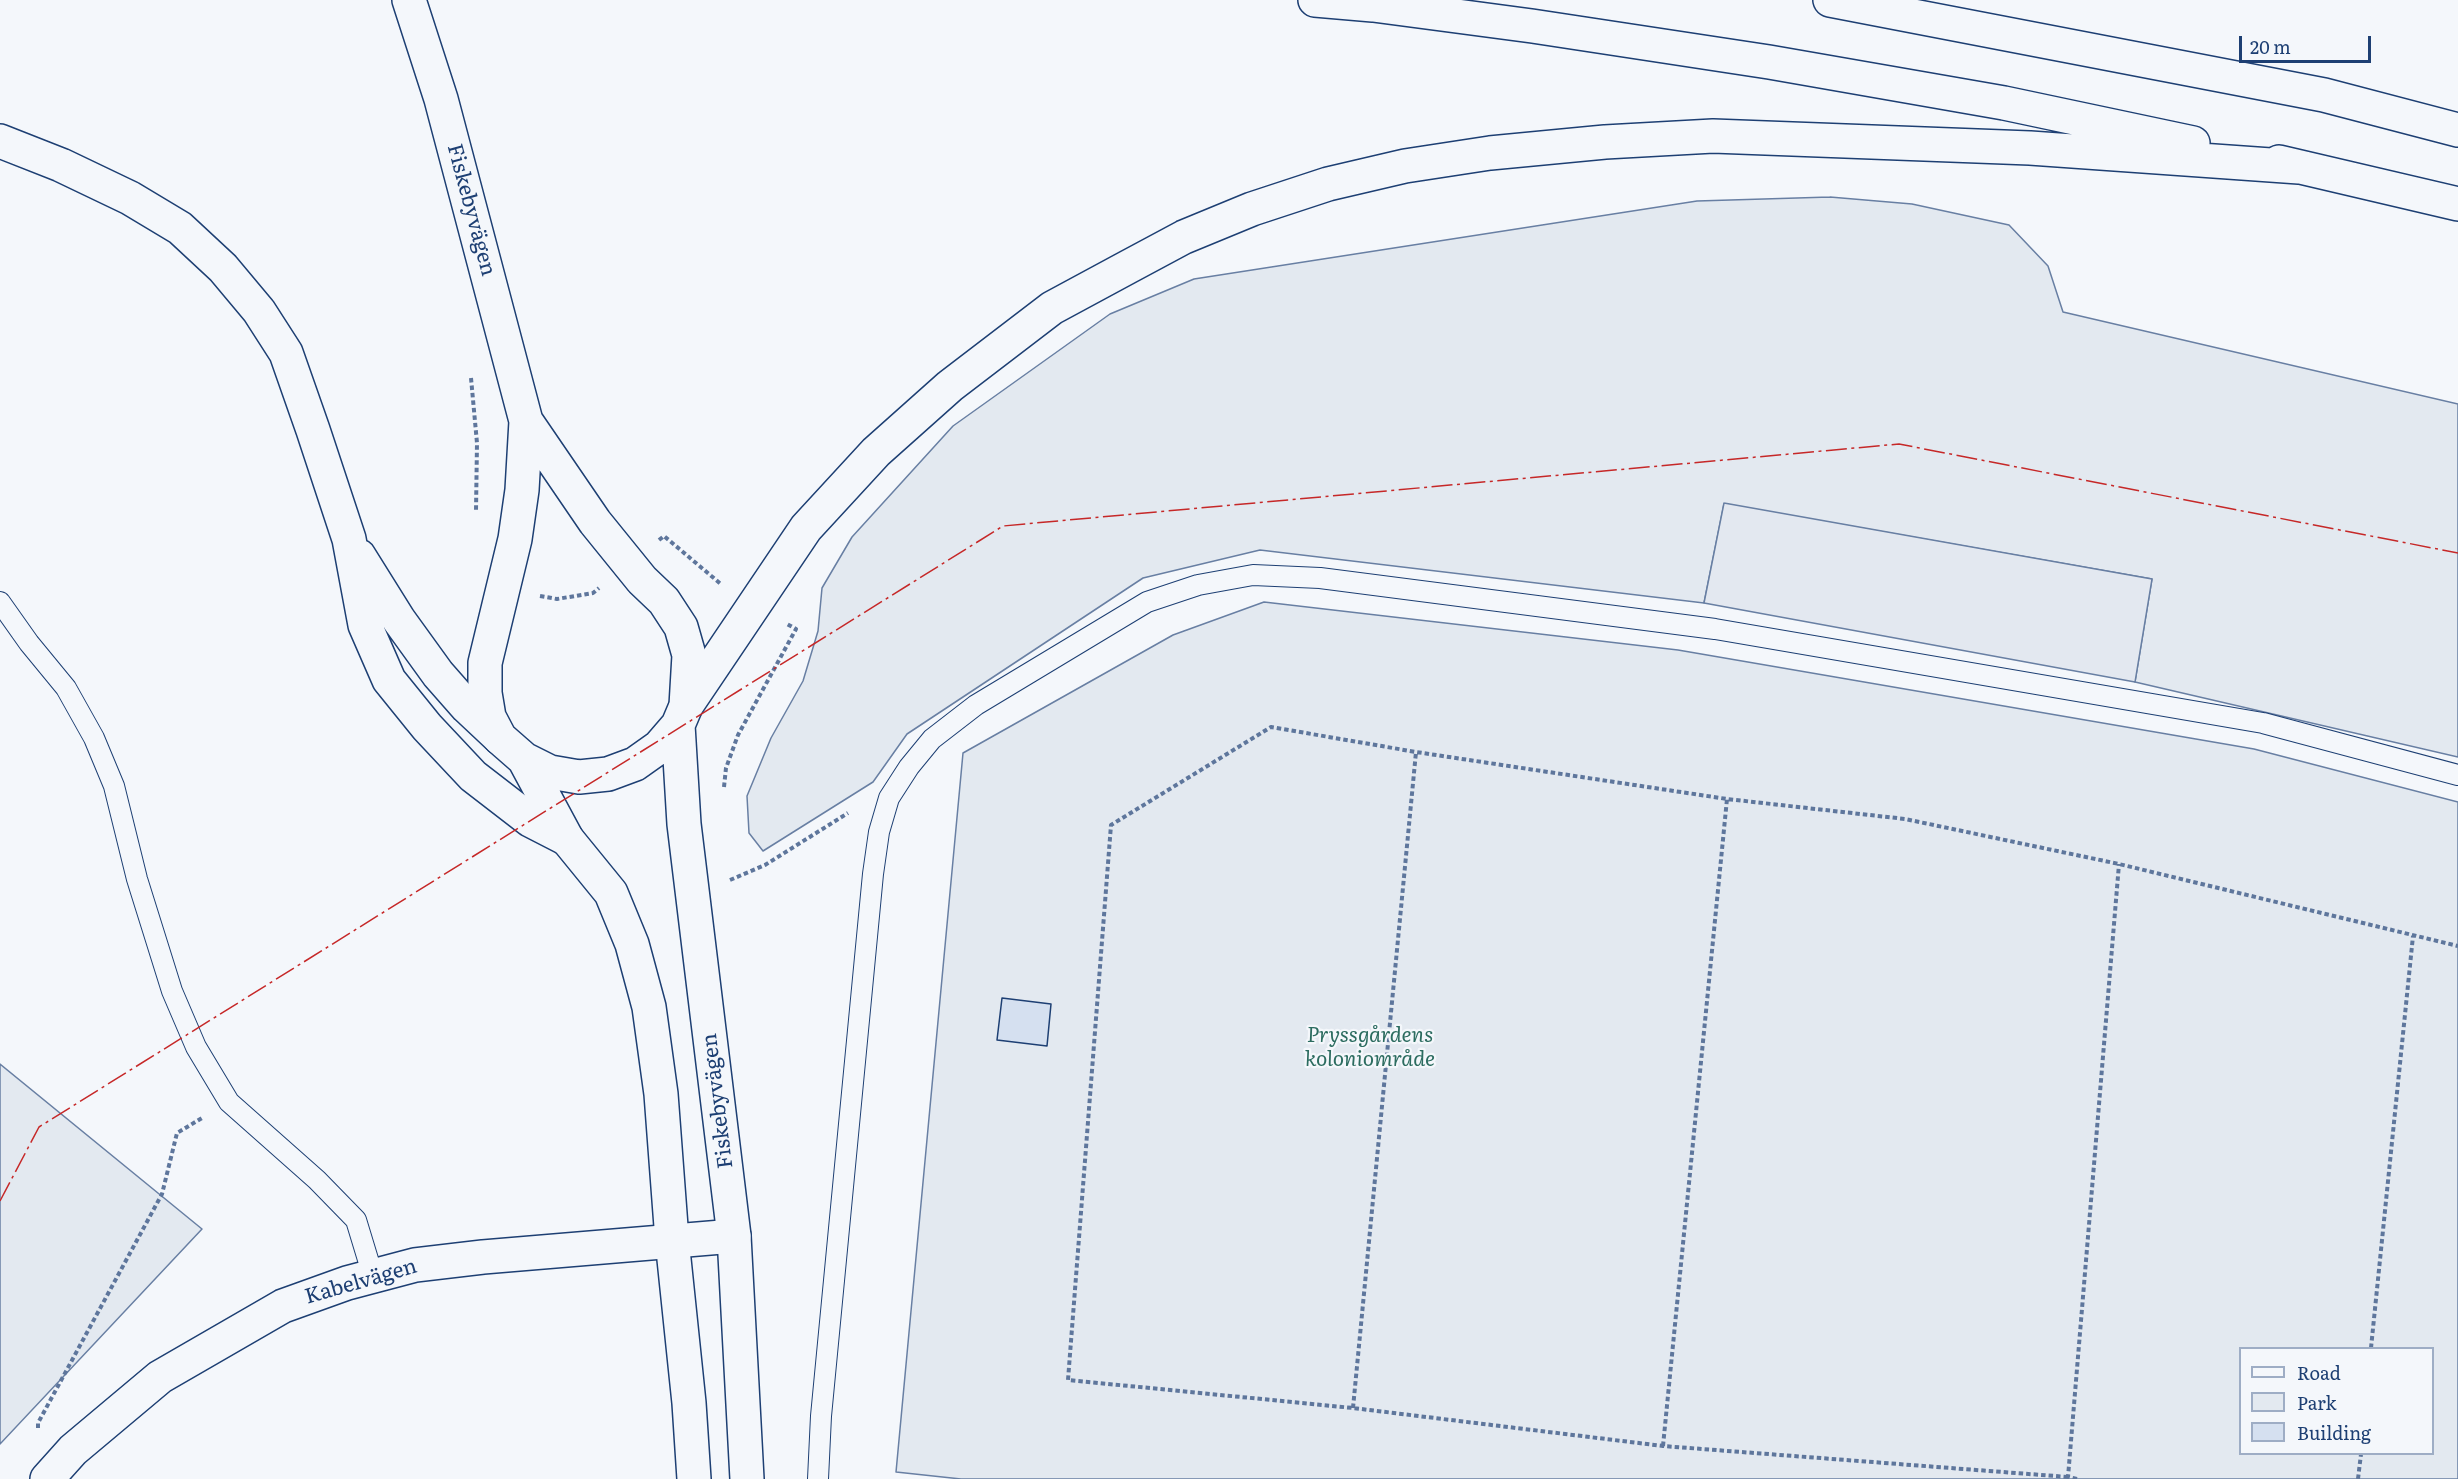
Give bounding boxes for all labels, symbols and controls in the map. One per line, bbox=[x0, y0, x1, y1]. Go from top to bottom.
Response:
scale bar bbox=[2242, 24, 2374, 62]
text: 20 m bbox=[2250, 33, 2291, 60]
street label: Fiskebyvägen bbox=[441, 141, 501, 279]
park label: Pryssgårdens koloniområde bbox=[1305, 1023, 1435, 1073]
street label: Fiskebyvägen bbox=[697, 1032, 739, 1170]
street label: Kabelvägen bbox=[302, 1254, 420, 1310]
legend bbox=[2239, 1347, 2434, 1455]
text: Road bbox=[2297, 1359, 2341, 1386]
text: Park bbox=[2297, 1389, 2336, 1416]
text: Building bbox=[2297, 1419, 2371, 1446]

